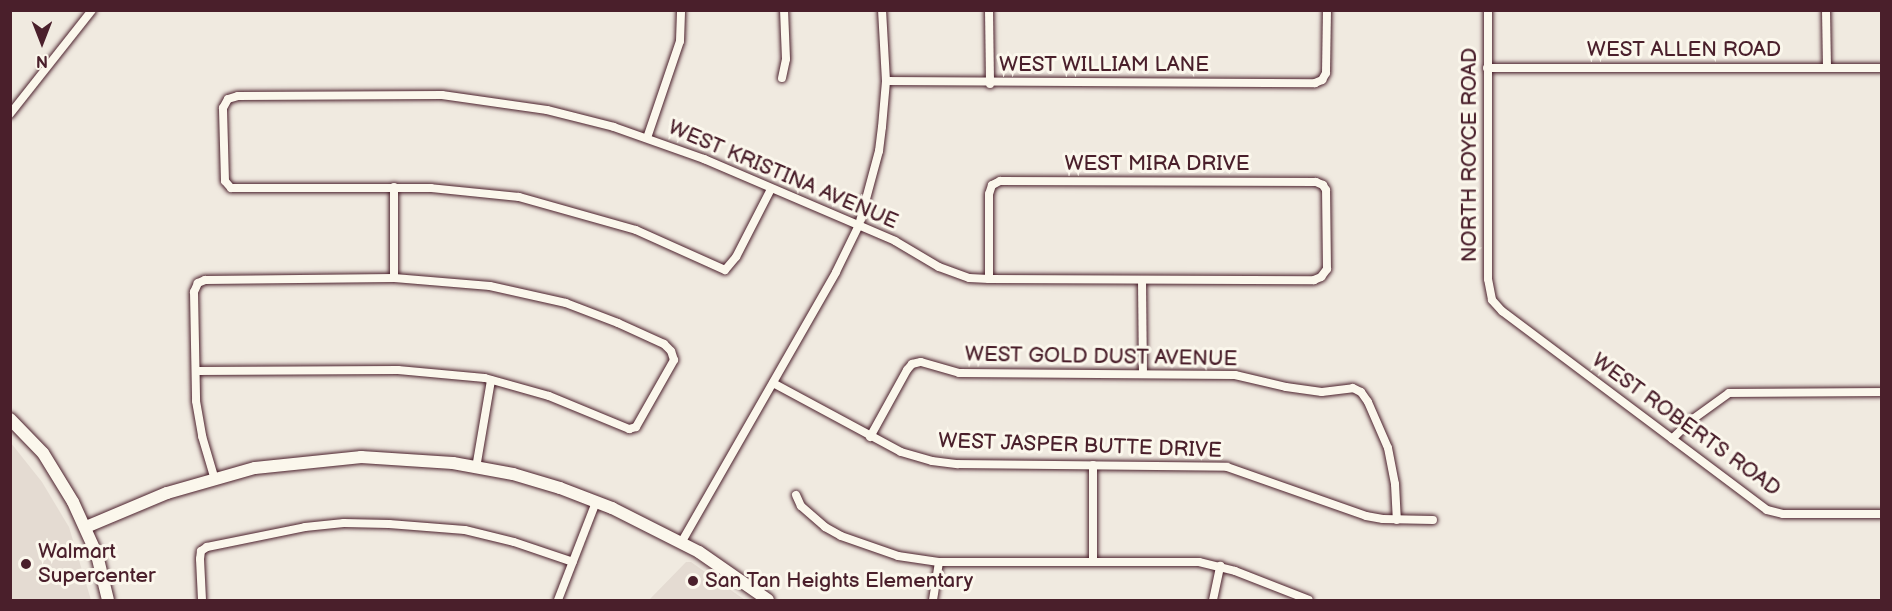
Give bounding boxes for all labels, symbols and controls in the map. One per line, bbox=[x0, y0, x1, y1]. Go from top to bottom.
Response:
north arrow bbox=[12, 12, 72, 72]
street label: WEST ALLEN ROAD bbox=[1587, 37, 1781, 63]
street label: NORTH ROYCE ROAD bbox=[1457, 48, 1483, 262]
text: N bbox=[36, 51, 48, 70]
street label: WEST WILLIAM LANE bbox=[998, 52, 1210, 78]
street label: WEST KRISTINA AVENUE bbox=[664, 115, 902, 235]
street label: WEST MIRA DRIVE bbox=[1064, 151, 1250, 177]
street label: WEST GOLD DUST AVENUE bbox=[965, 342, 1237, 372]
street label: WEST ROBERTS ROAD bbox=[1587, 348, 1785, 502]
street label: WEST JASPER BUTTE DRIVE bbox=[937, 428, 1223, 464]
place label: Walmart Supercenter bbox=[38, 539, 156, 589]
marker: Walmart Supercenter bbox=[19, 557, 33, 571]
place label: San Tan Heights Elementary bbox=[705, 568, 974, 594]
marker: San Tan Heights Elementary bbox=[686, 574, 700, 588]

